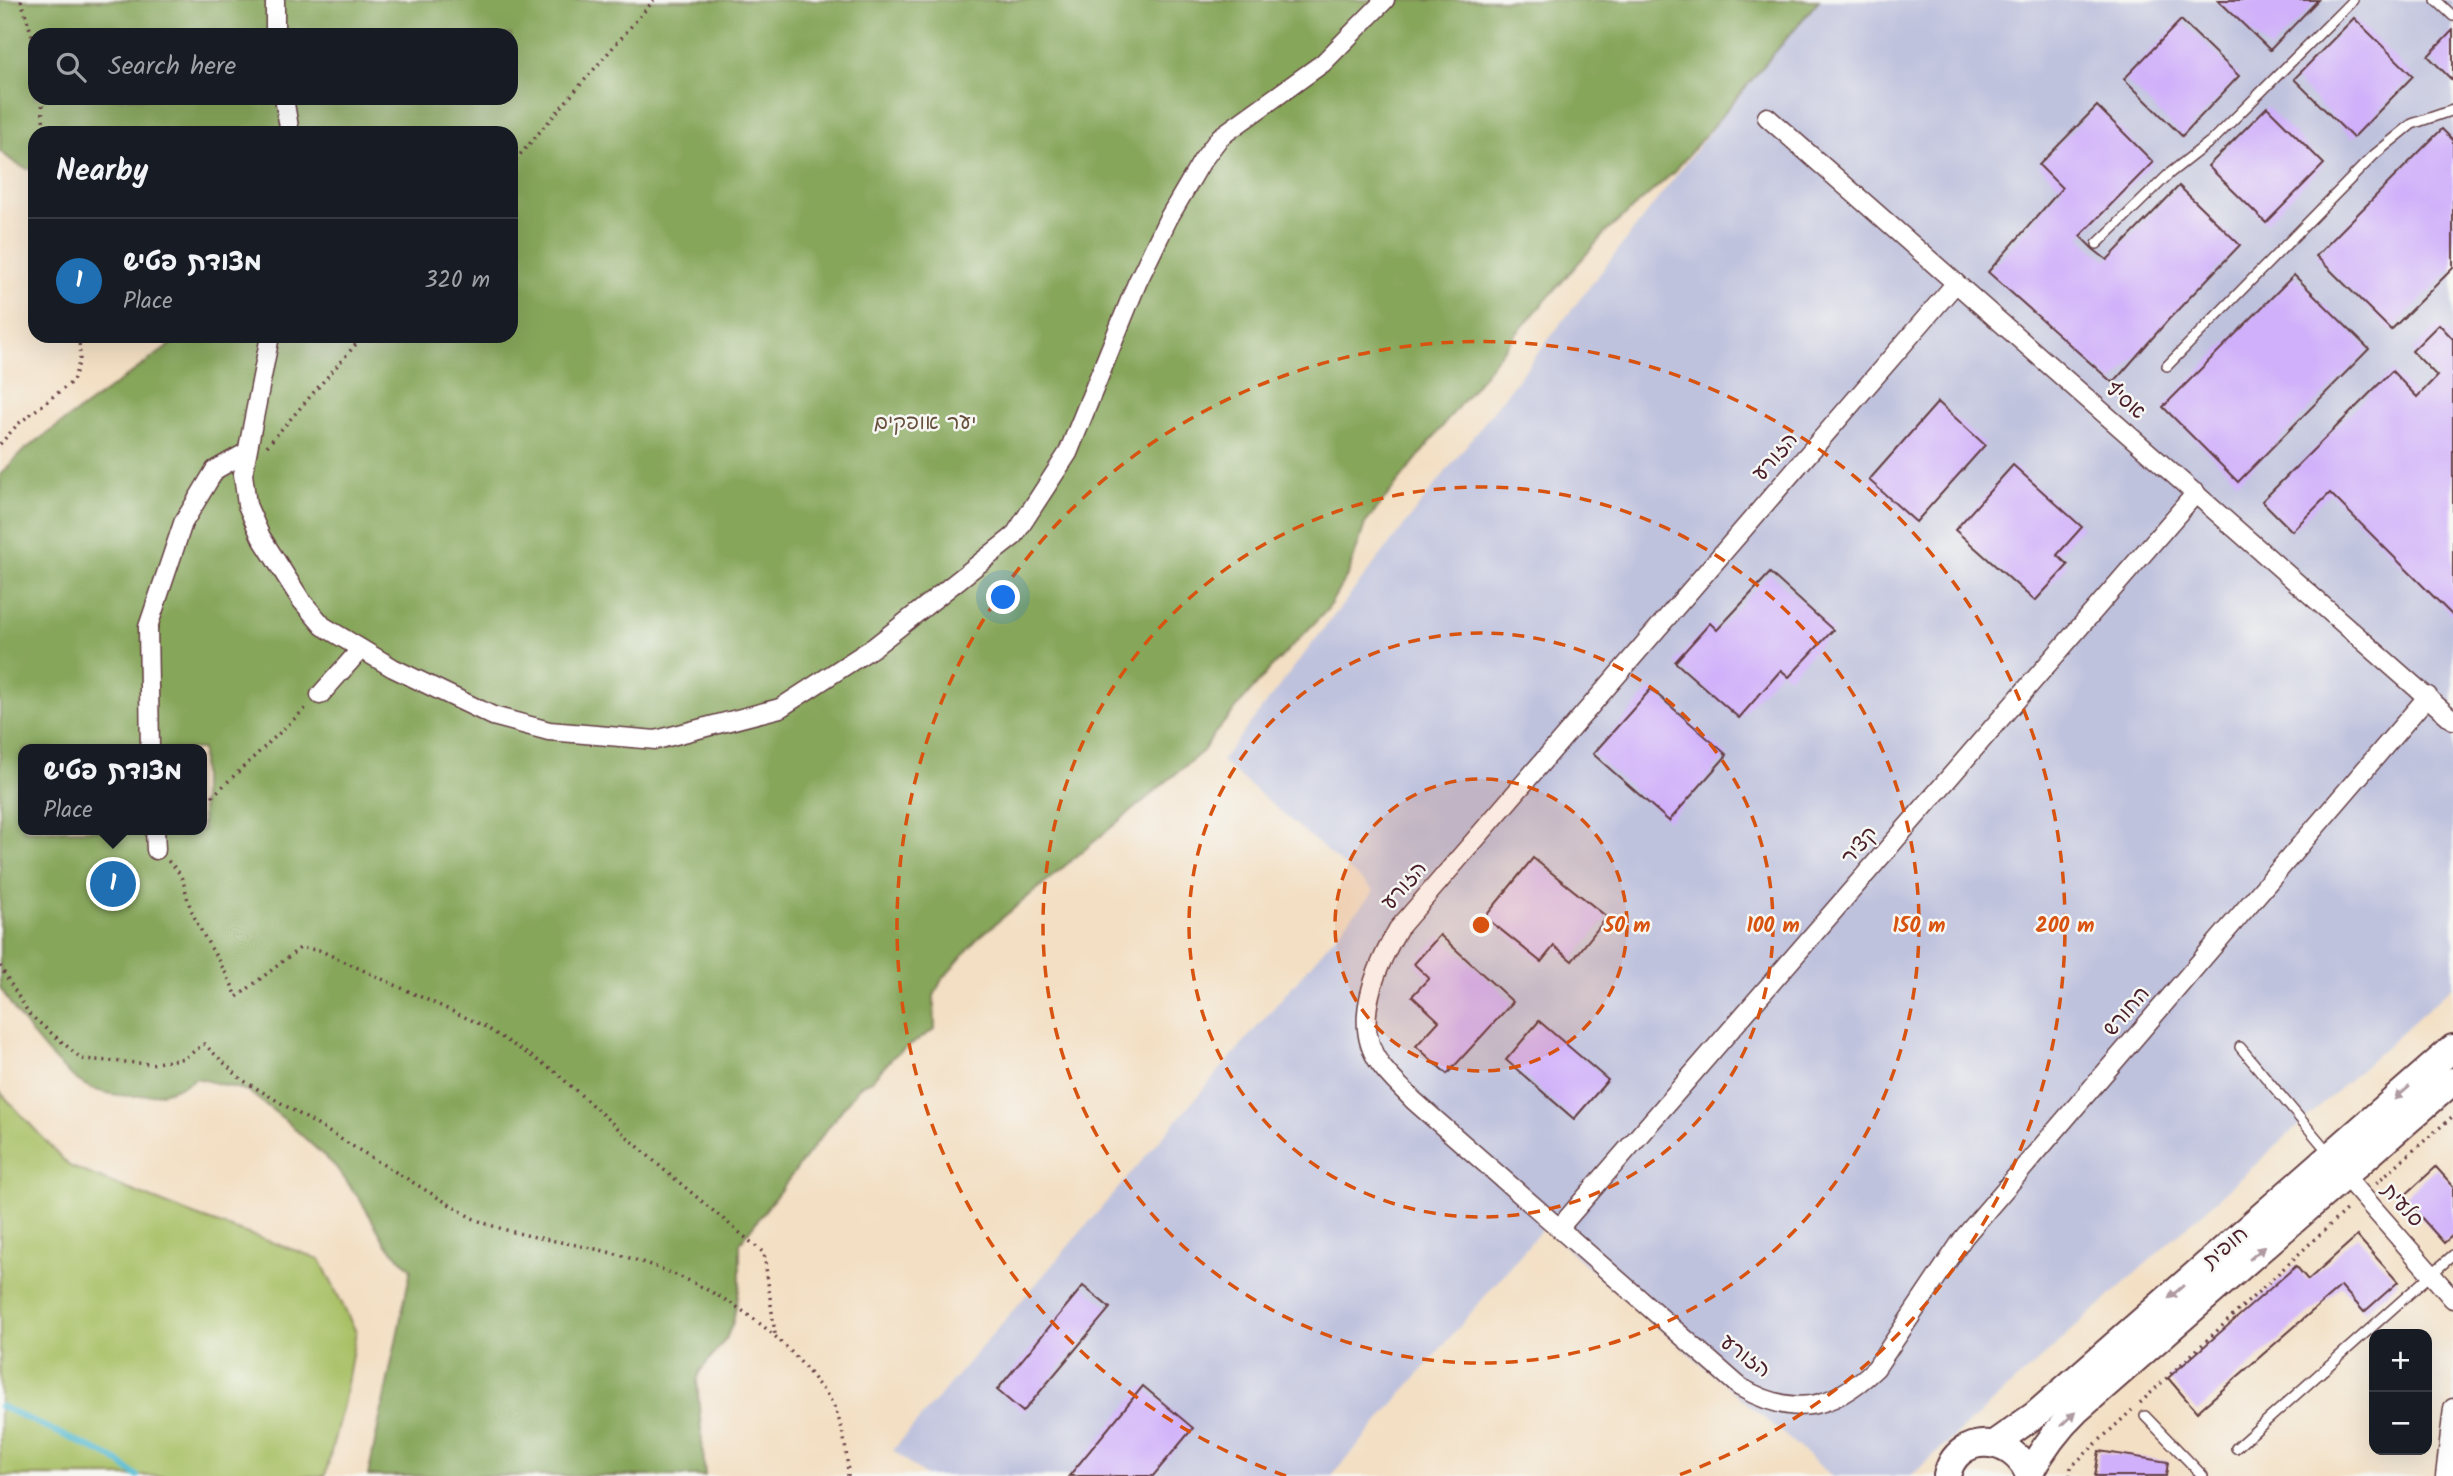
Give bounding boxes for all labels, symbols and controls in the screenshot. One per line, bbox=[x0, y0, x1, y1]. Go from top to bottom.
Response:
search box bbox=[28, 28, 518, 105]
text: Search here bbox=[108, 46, 236, 88]
icon: search bbox=[52, 48, 90, 86]
text: Nearby bbox=[56, 148, 148, 196]
text: מצודת פטיש bbox=[123, 242, 262, 284]
text: 1 bbox=[76, 263, 82, 299]
text: 320 m bbox=[424, 263, 490, 299]
text: Place bbox=[123, 284, 173, 320]
street label: אסיף bbox=[2097, 374, 2153, 428]
park label: יער אופקים bbox=[874, 407, 976, 440]
street label: הזורע bbox=[1745, 425, 1807, 489]
your location bbox=[986, 580, 1020, 614]
popup bbox=[18, 744, 207, 835]
text: מצודת פטיש bbox=[43, 751, 182, 793]
text: Place bbox=[43, 793, 93, 829]
street label: קציר bbox=[1834, 819, 1886, 873]
street label: הזורע bbox=[1374, 854, 1436, 918]
pin: 1 bbox=[90, 858, 136, 910]
text: 50 m bbox=[1603, 910, 1650, 943]
text: 100 m bbox=[1746, 910, 1800, 943]
text: 150 m bbox=[1892, 910, 1946, 943]
text: 200 m bbox=[2035, 910, 2095, 943]
centre of rings bbox=[1469, 913, 1493, 937]
street label: החורש bbox=[2096, 979, 2158, 1045]
one-way arrow bbox=[2393, 1085, 2410, 1100]
street label: סלעית bbox=[2372, 1176, 2431, 1236]
street label: חופית bbox=[2195, 1219, 2256, 1278]
one-way arrow bbox=[2248, 1245, 2266, 1261]
one-way arrow bbox=[2167, 1284, 2184, 1299]
street label: הזורע bbox=[1713, 1327, 1777, 1387]
map controls bbox=[2369, 1329, 2432, 1455]
button: + bbox=[2369, 1329, 2432, 1392]
button: − bbox=[2369, 1392, 2432, 1455]
one-way arrow bbox=[2059, 1411, 2076, 1427]

